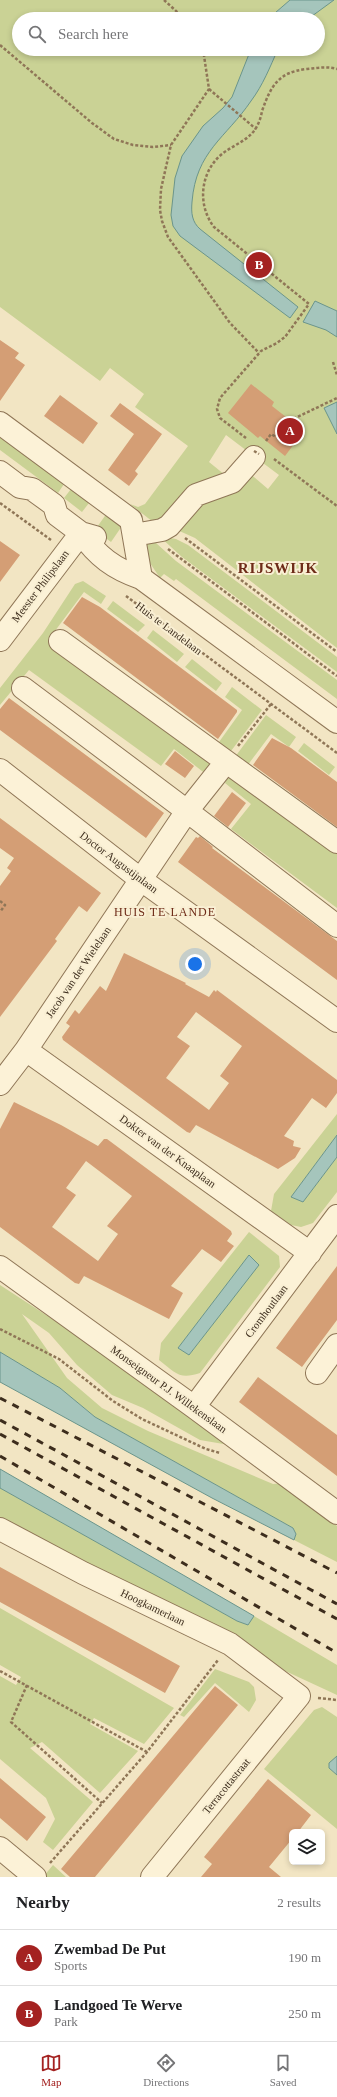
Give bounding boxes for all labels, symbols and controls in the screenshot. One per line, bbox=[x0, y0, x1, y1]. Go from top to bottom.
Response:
search box bbox=[12, 12, 325, 56]
icon: search bbox=[26, 23, 48, 45]
text: Search here bbox=[58, 26, 128, 42]
pin: B bbox=[246, 250, 272, 280]
pin: A bbox=[277, 416, 303, 446]
street label: Meester Philipslaan bbox=[9, 547, 71, 624]
district label: RIJSWIJK bbox=[238, 560, 318, 576]
street label: Huis te Landelaan bbox=[133, 599, 205, 657]
street label: Doctor Augustijnlaan bbox=[78, 829, 161, 895]
district label: HUIS TE LANDE bbox=[114, 905, 216, 919]
street label: Jacob van der Wielelaan bbox=[43, 924, 113, 1020]
your location bbox=[185, 954, 205, 974]
street label: Dokter van der Knaaplaan bbox=[118, 1112, 219, 1190]
street label: Cromhoutlaan bbox=[242, 1282, 290, 1340]
street label: Monseigneur P.J. Willekenslaan bbox=[109, 1343, 230, 1435]
street label: Hoogkamerlaan bbox=[119, 1586, 188, 1628]
street label: Terracottastraat bbox=[200, 1756, 252, 1816]
map controls bbox=[289, 1829, 325, 1865]
button: layers bbox=[289, 1829, 325, 1865]
text: Nearby bbox=[16, 1893, 70, 1912]
text: 2 results bbox=[277, 1895, 321, 1910]
text: Zwembad De Put bbox=[54, 1941, 166, 1957]
text: A bbox=[24, 1950, 34, 1965]
text: 190 m bbox=[288, 1950, 321, 1965]
text: Sports bbox=[54, 1958, 87, 1973]
text: Landgoed Te Werve bbox=[54, 1997, 182, 2013]
text: B bbox=[25, 2006, 33, 2021]
text: 250 m bbox=[288, 2006, 321, 2021]
text: Park bbox=[54, 2014, 78, 2029]
tab: Map bbox=[40, 2052, 62, 2088]
tab: Directions bbox=[143, 2052, 189, 2088]
tab: Saved bbox=[270, 2052, 297, 2088]

